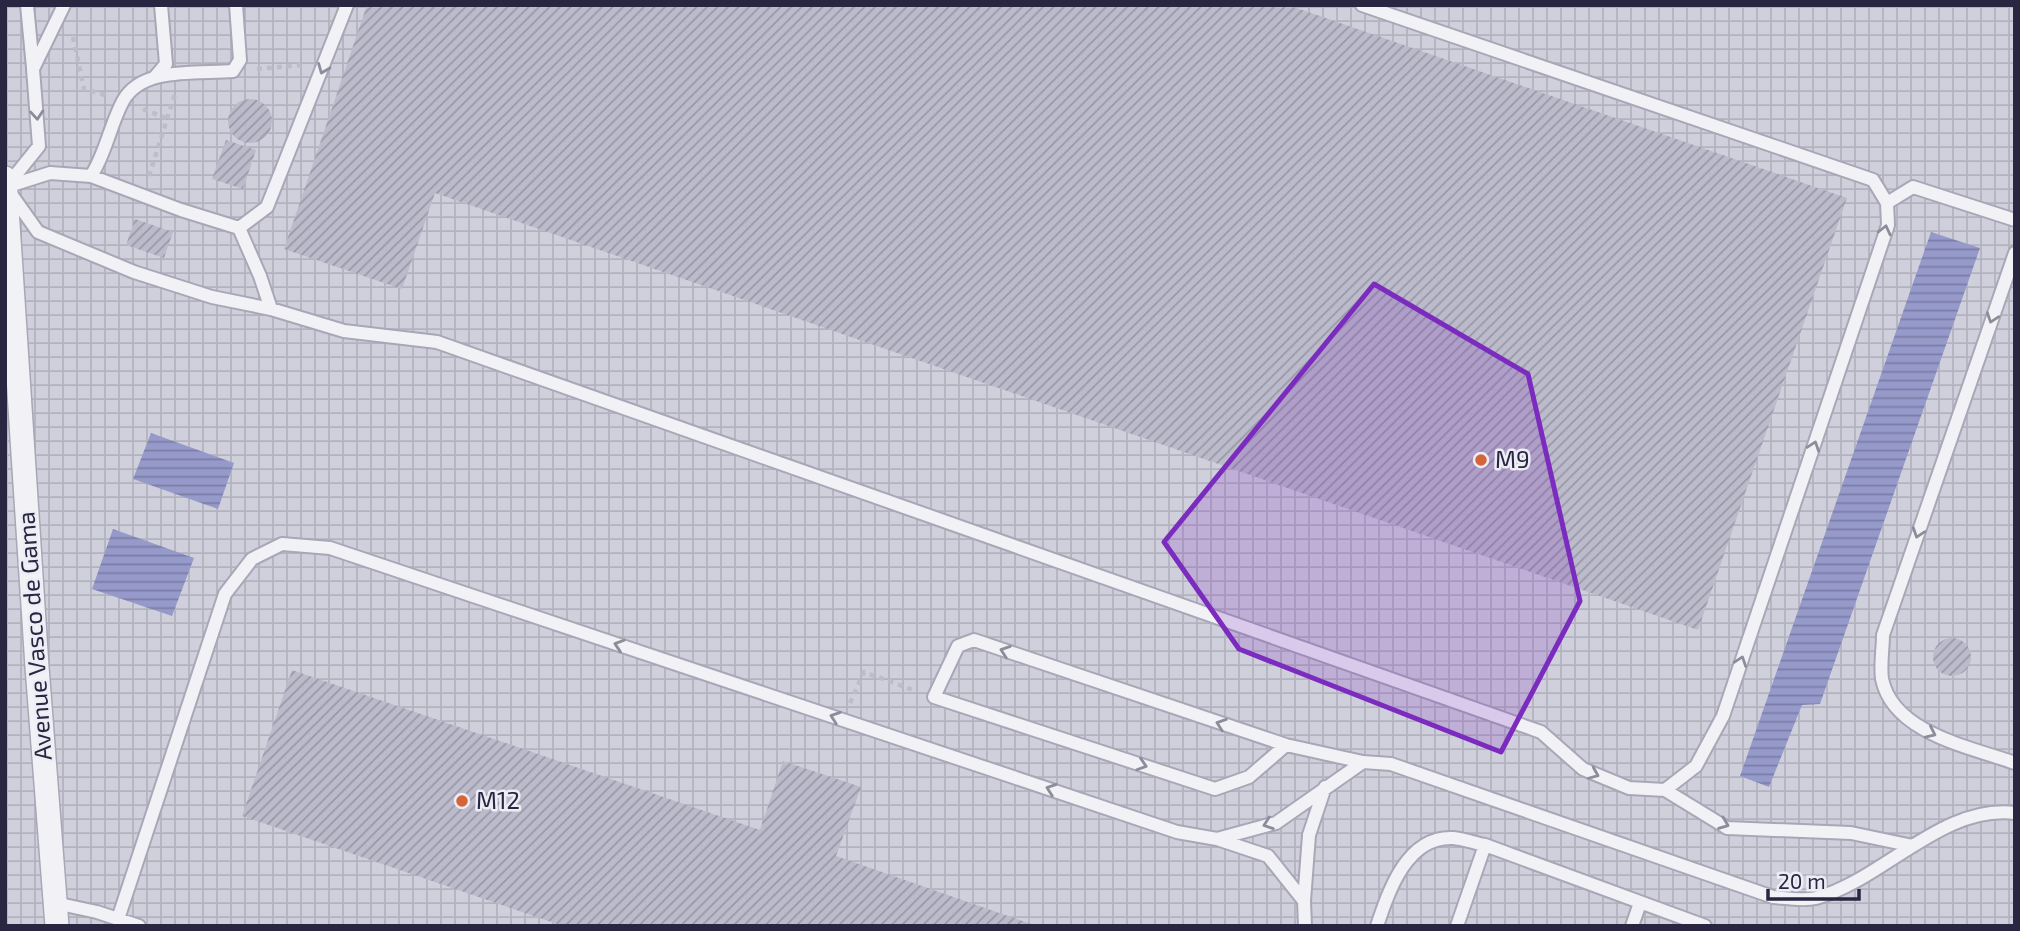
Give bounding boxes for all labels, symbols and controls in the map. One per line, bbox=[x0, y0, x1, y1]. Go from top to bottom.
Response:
one-way arrow bbox=[318, 63, 332, 75]
one-way arrow bbox=[29, 110, 44, 121]
one-way arrow bbox=[1877, 224, 1891, 236]
one-way arrow bbox=[1986, 311, 2000, 323]
one-way arrow bbox=[1806, 440, 1820, 452]
place label: M9 bbox=[1495, 444, 1530, 473]
marker: M9 bbox=[1473, 452, 1489, 468]
street label: Avenue Vasco de Gama bbox=[10, 511, 57, 762]
one-way arrow bbox=[1912, 526, 1926, 538]
one-way arrow bbox=[614, 638, 626, 653]
one-way arrow bbox=[1000, 645, 1012, 659]
one-way arrow bbox=[1733, 656, 1747, 668]
one-way arrow bbox=[829, 710, 841, 725]
one-way arrow bbox=[1215, 718, 1227, 732]
one-way arrow bbox=[1924, 724, 1936, 738]
one-way arrow bbox=[1135, 757, 1148, 771]
one-way arrow bbox=[1588, 765, 1600, 779]
one-way arrow bbox=[1045, 783, 1057, 797]
place label: M12 bbox=[476, 785, 520, 814]
marker: M12 bbox=[454, 793, 470, 809]
one-way arrow bbox=[1263, 816, 1275, 830]
one-way arrow bbox=[1717, 816, 1729, 830]
scale bar bbox=[1768, 858, 1859, 902]
text: 20 m bbox=[1778, 868, 1826, 893]

